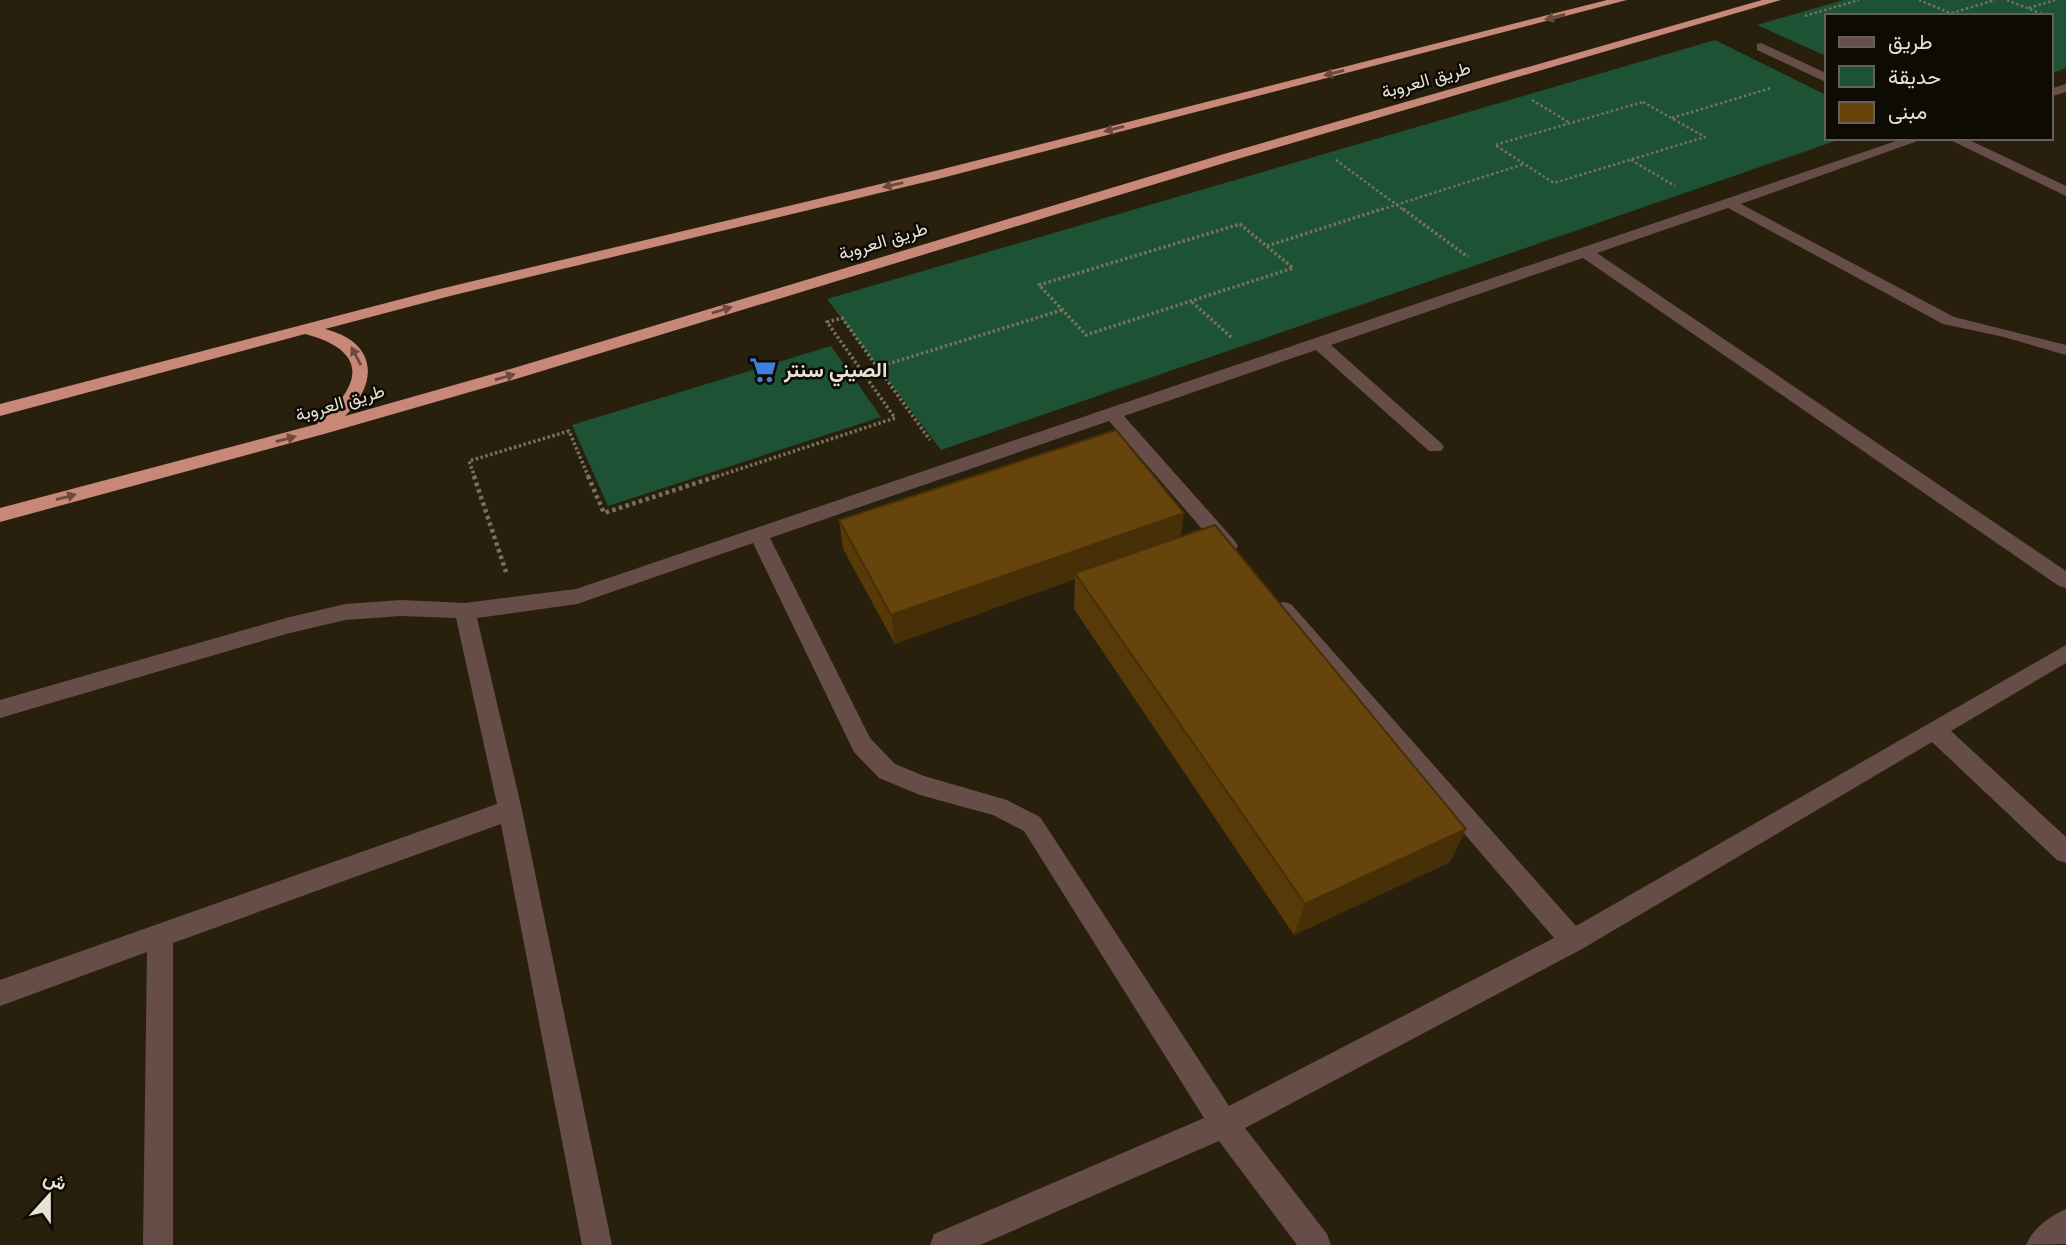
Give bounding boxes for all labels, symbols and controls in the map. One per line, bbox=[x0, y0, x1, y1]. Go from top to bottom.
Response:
one-way arrow bbox=[1544, 12, 1566, 23]
legend bbox=[1825, 14, 2052, 140]
text: طريق bbox=[1888, 28, 1933, 55]
street label: طريق العروبة bbox=[1378, 56, 1473, 103]
text: حديقة bbox=[1888, 63, 1941, 90]
one-way arrow bbox=[1323, 68, 1345, 79]
text: مبنى bbox=[1888, 98, 1927, 125]
one-way arrow bbox=[1103, 124, 1125, 135]
one-way arrow bbox=[882, 180, 904, 191]
street label: طريق العروبة bbox=[836, 216, 930, 265]
one-way arrow bbox=[712, 305, 733, 315]
one-way arrow bbox=[350, 346, 362, 366]
supermarket icon: الصيني سنتر bbox=[748, 355, 778, 385]
place label: الصيني سنتر bbox=[783, 356, 887, 387]
one-way arrow bbox=[494, 371, 515, 381]
street label: طريق العروبة bbox=[292, 379, 387, 426]
one-way arrow bbox=[276, 433, 297, 443]
one-way arrow bbox=[56, 492, 77, 502]
north arrow bbox=[14, 1161, 84, 1231]
text: ش bbox=[40, 1165, 70, 1195]

